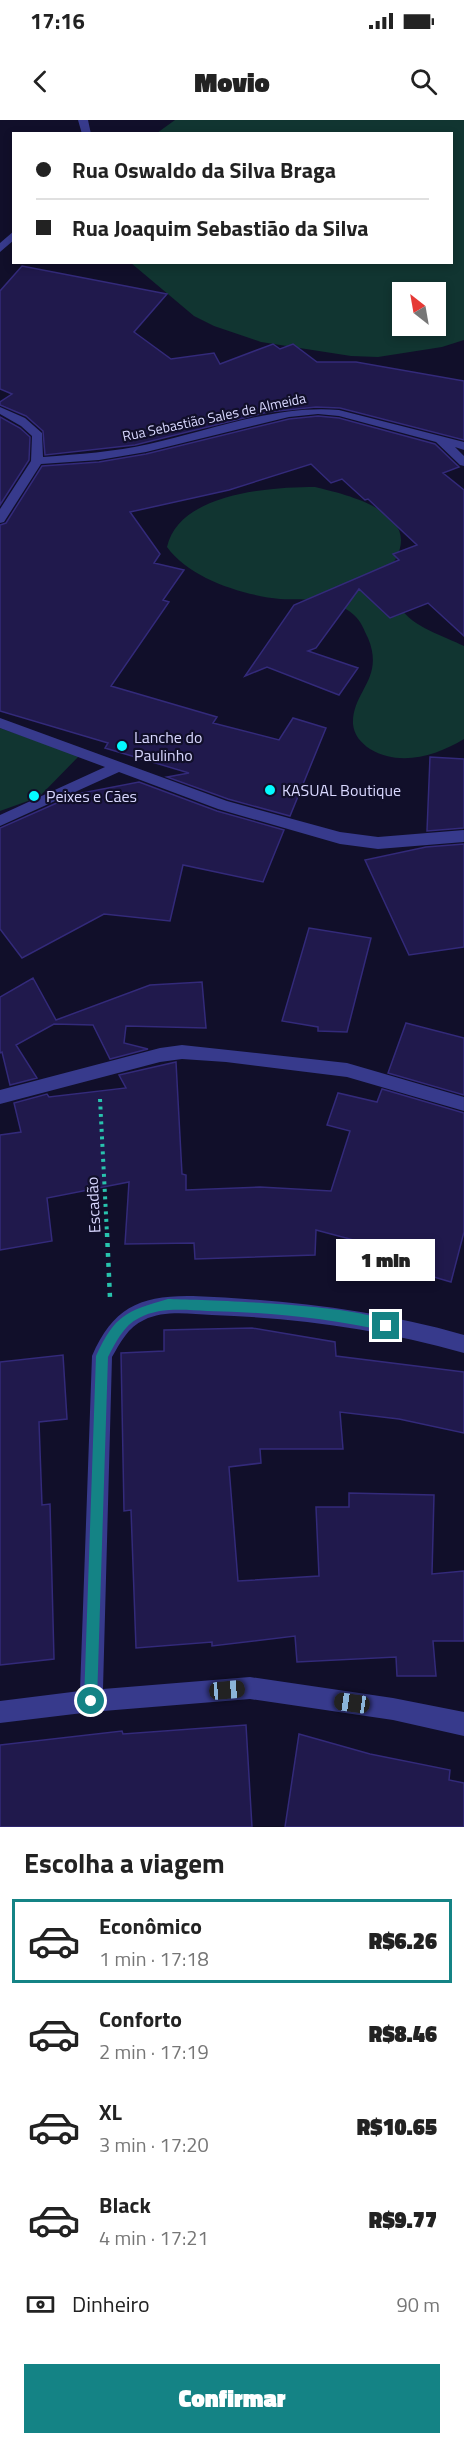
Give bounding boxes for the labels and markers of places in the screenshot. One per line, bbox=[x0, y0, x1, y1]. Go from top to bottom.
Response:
place label: Lanche do Paulinho bbox=[134, 725, 202, 767]
marker: Lanche do Paulinho bbox=[115, 739, 129, 753]
place label: KASUAL Boutique bbox=[282, 778, 401, 802]
marker: KASUAL Boutique bbox=[263, 783, 277, 797]
place label: Peixes e Cães bbox=[46, 784, 137, 808]
marker: Peixes e Cães bbox=[27, 789, 41, 803]

